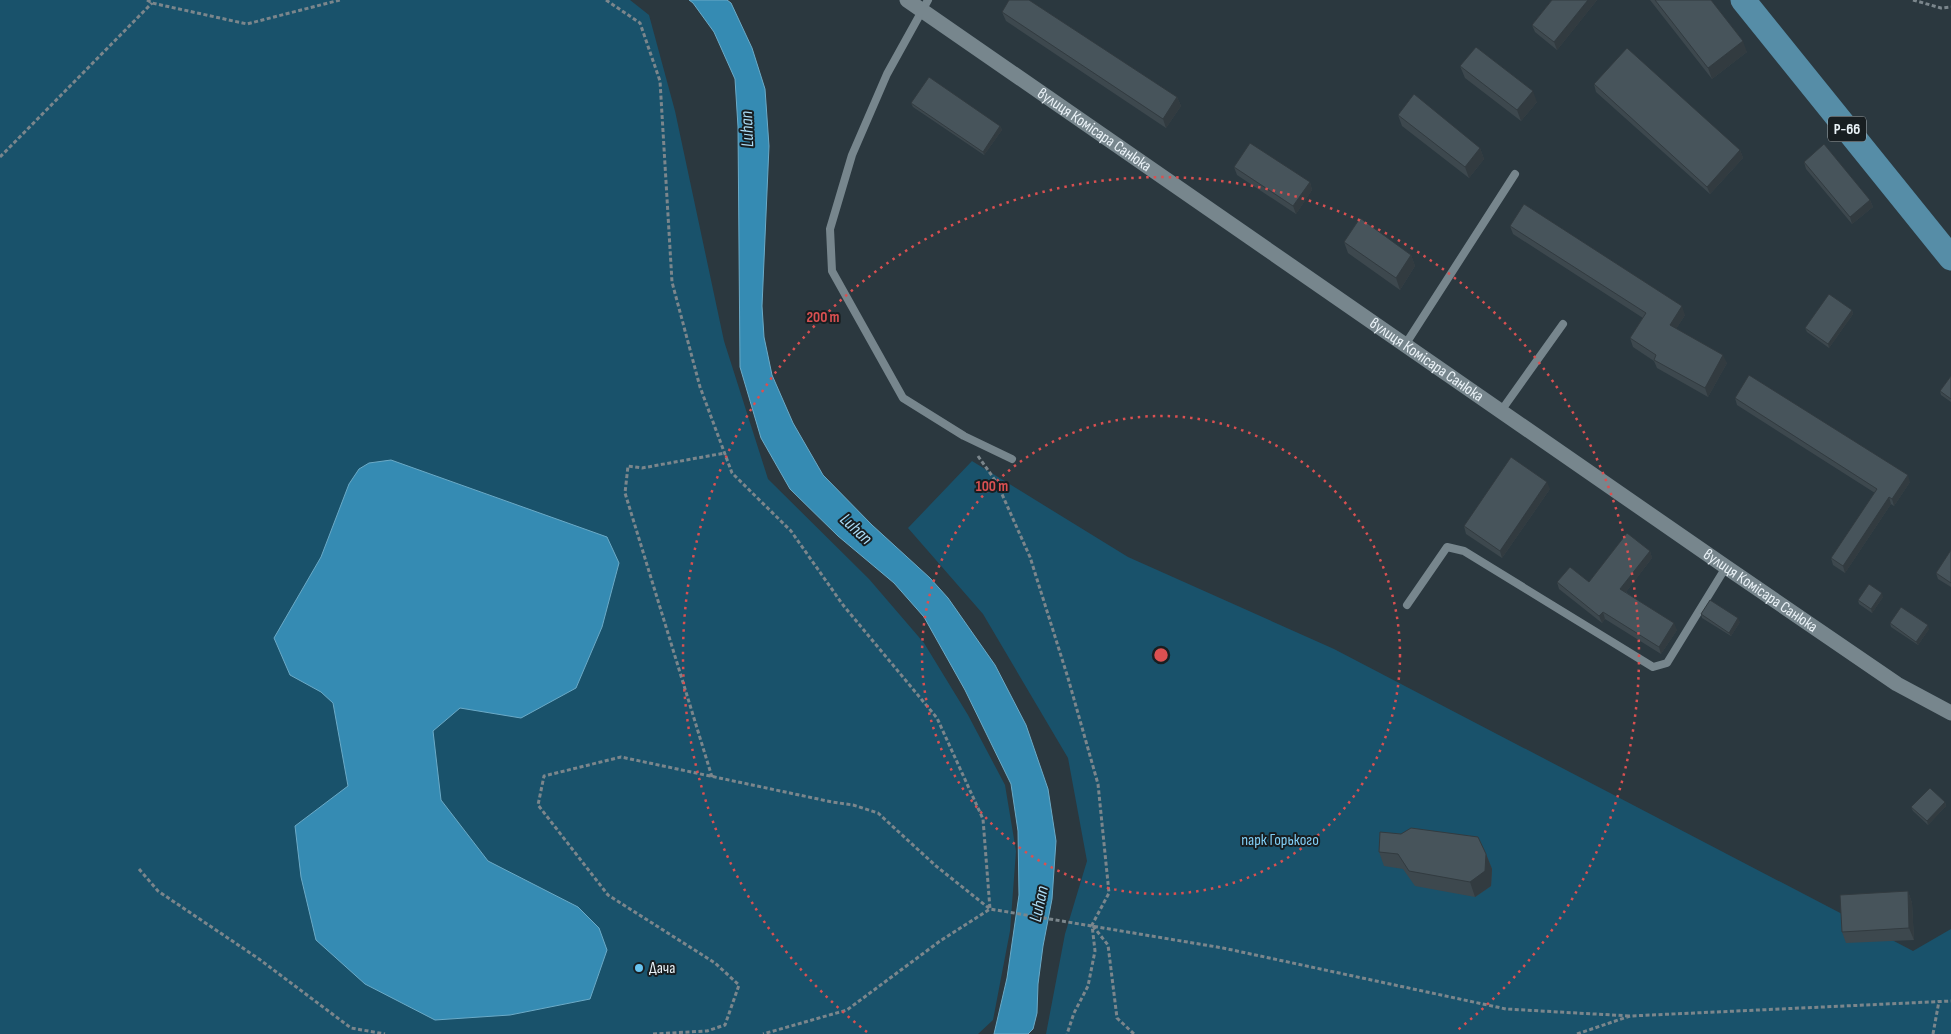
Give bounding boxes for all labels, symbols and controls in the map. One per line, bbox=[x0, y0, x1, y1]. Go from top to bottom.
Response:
street label: вулиця Комісара Санюка bbox=[1034, 84, 1155, 176]
water label: Luhan bbox=[736, 110, 758, 147]
road number: Р-66 bbox=[1828, 116, 1866, 142]
text: 200 m bbox=[806, 308, 840, 327]
street label: вулиця Комісара Санюка bbox=[1366, 314, 1487, 406]
text: 100 m bbox=[976, 477, 1008, 496]
water label: Luhan bbox=[836, 509, 877, 549]
street label: вулиця Комісара Санюка bbox=[1700, 545, 1821, 636]
centre of rings bbox=[1152, 646, 1170, 664]
park label: парк Горького bbox=[1241, 831, 1319, 850]
water label: Luhan bbox=[1025, 884, 1053, 924]
place label: Дача bbox=[649, 959, 675, 978]
marker: Дача bbox=[633, 962, 645, 974]

